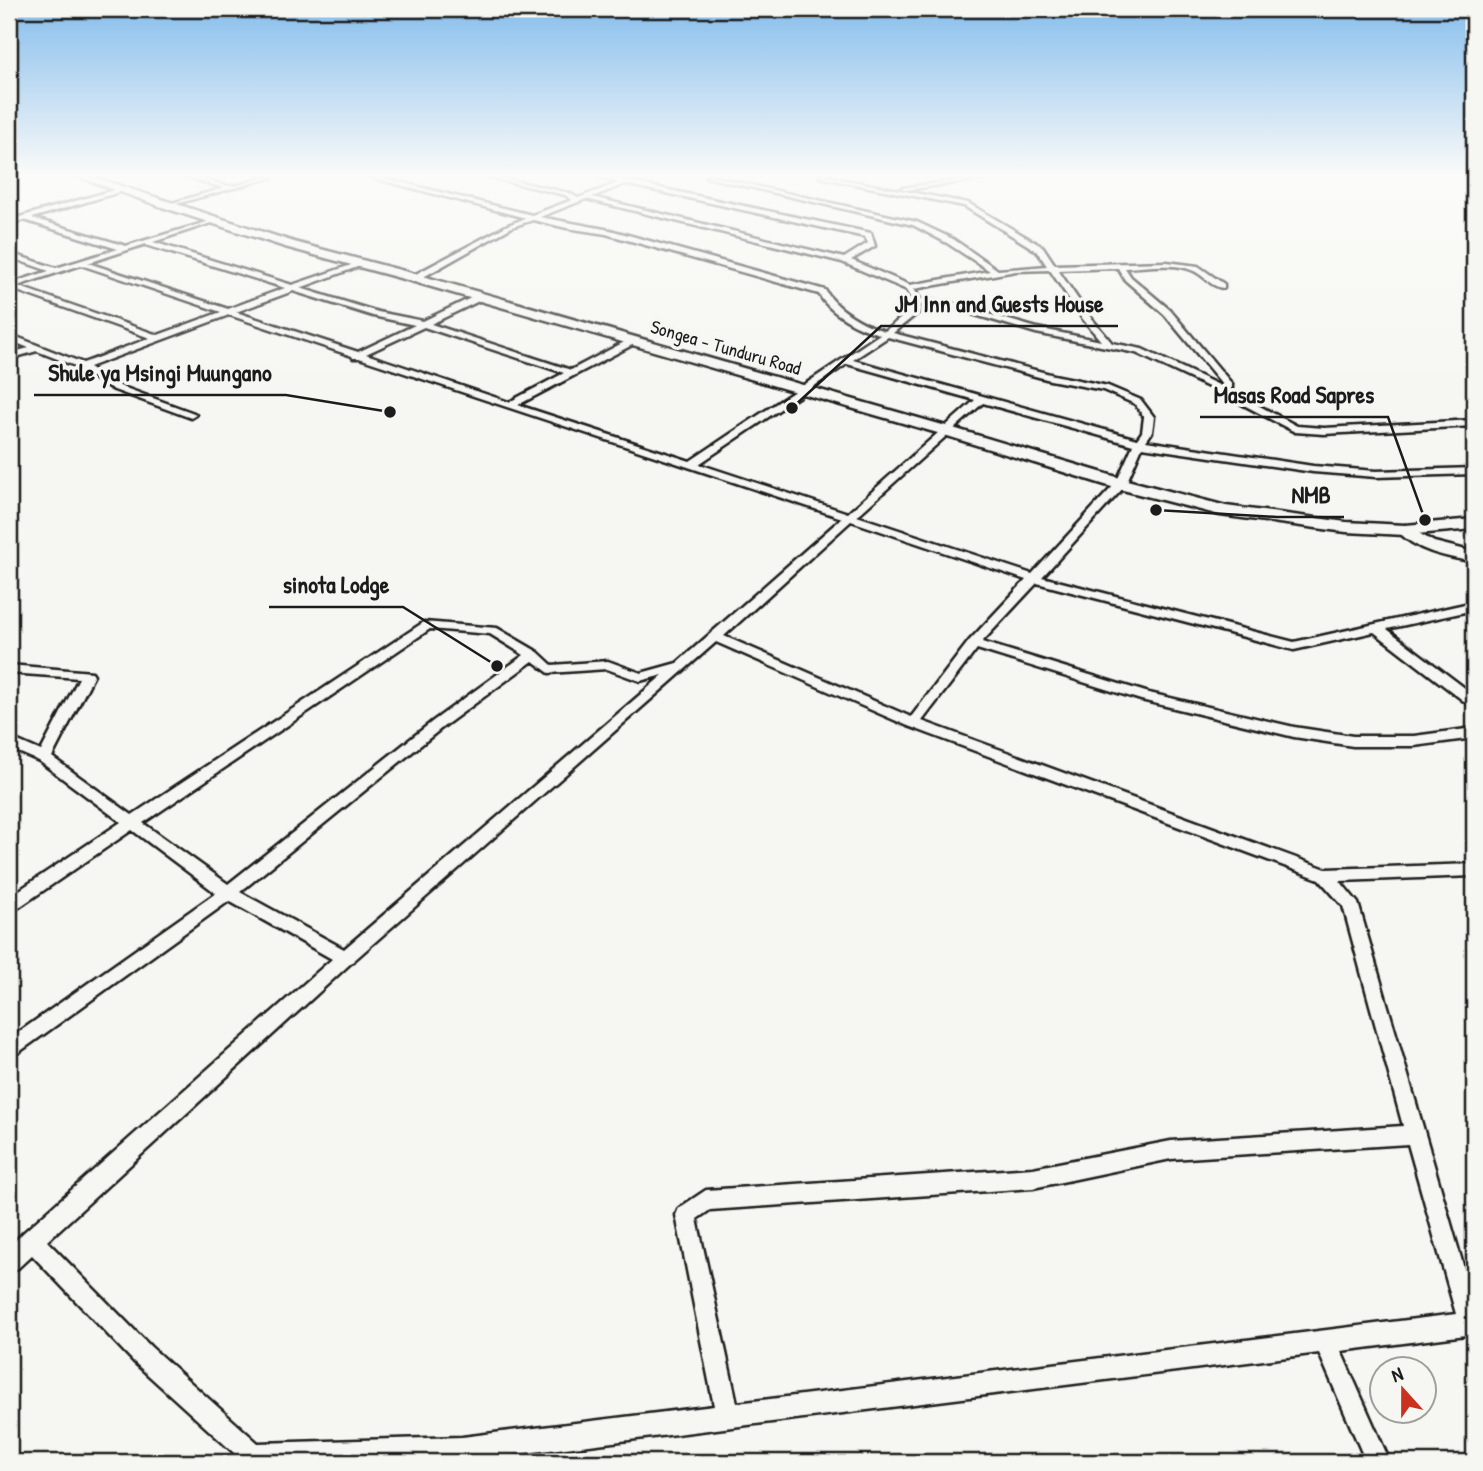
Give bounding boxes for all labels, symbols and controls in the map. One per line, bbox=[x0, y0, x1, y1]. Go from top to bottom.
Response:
callout: JM Inn and Guests House bbox=[881, 281, 1118, 326]
text: JM Inn and Guests House bbox=[895, 287, 1104, 319]
street label: Songea - Tunduru Road bbox=[648, 313, 805, 381]
callout: Shule ya Msingi Muungano bbox=[34, 350, 286, 395]
text: Shule ya Msingi Muungano bbox=[48, 356, 272, 389]
callout: Masas Road Sapres bbox=[1200, 372, 1388, 417]
text: Masas Road Sapres bbox=[1214, 378, 1374, 411]
callout: NMB bbox=[1277, 472, 1344, 517]
text: NMB bbox=[1291, 478, 1331, 510]
callout: sinota Lodge bbox=[269, 562, 403, 607]
text: sinota Lodge bbox=[283, 568, 390, 601]
north arrow bbox=[1368, 1356, 1438, 1426]
text: N bbox=[1388, 1360, 1406, 1388]

